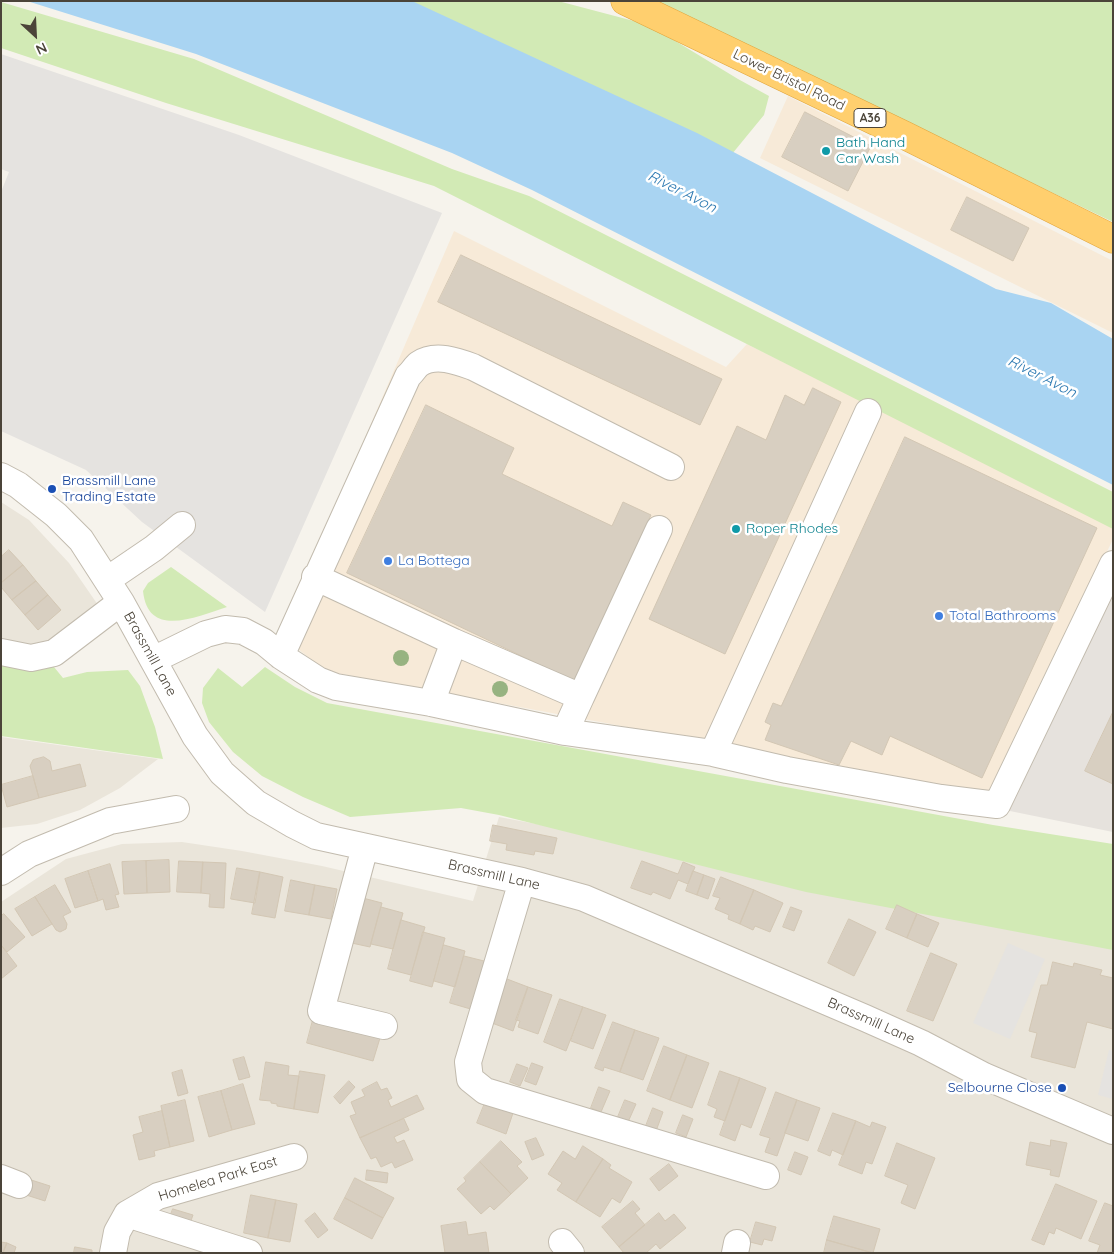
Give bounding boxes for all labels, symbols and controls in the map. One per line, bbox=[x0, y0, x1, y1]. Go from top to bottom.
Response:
north arrow bbox=[10, 10, 60, 60]
text: N bbox=[33, 38, 50, 59]
street label: Lower Bristol Road bbox=[730, 46, 848, 114]
road number: A36 bbox=[854, 109, 886, 128]
place label: Bath Hand Car Wash bbox=[836, 135, 905, 168]
marker: Bath Hand Car Wash bbox=[820, 145, 832, 157]
water label: River Avon bbox=[645, 167, 719, 217]
water label: River Avon bbox=[1005, 352, 1079, 402]
place label: Brassmill Lane Trading Estate bbox=[62, 473, 156, 506]
marker: Brassmill Lane Trading Estate bbox=[46, 483, 58, 495]
place label: Roper Rhodes bbox=[746, 521, 838, 537]
marker: Roper Rhodes bbox=[730, 523, 742, 535]
place label: La Bottega bbox=[398, 553, 470, 569]
marker: La Bottega bbox=[382, 555, 394, 567]
place label: Total Bathrooms bbox=[949, 608, 1056, 624]
street label: Brassmill Lane bbox=[120, 609, 180, 699]
marker: Total Bathrooms bbox=[933, 610, 945, 622]
street label: Brassmill Lane bbox=[446, 856, 542, 894]
street label: Brassmill Lane bbox=[825, 994, 917, 1048]
place label: Selbourne Close bbox=[948, 1080, 1052, 1096]
marker: Selbourne Close bbox=[1056, 1082, 1068, 1094]
street label: Homelea Park East bbox=[156, 1153, 280, 1205]

